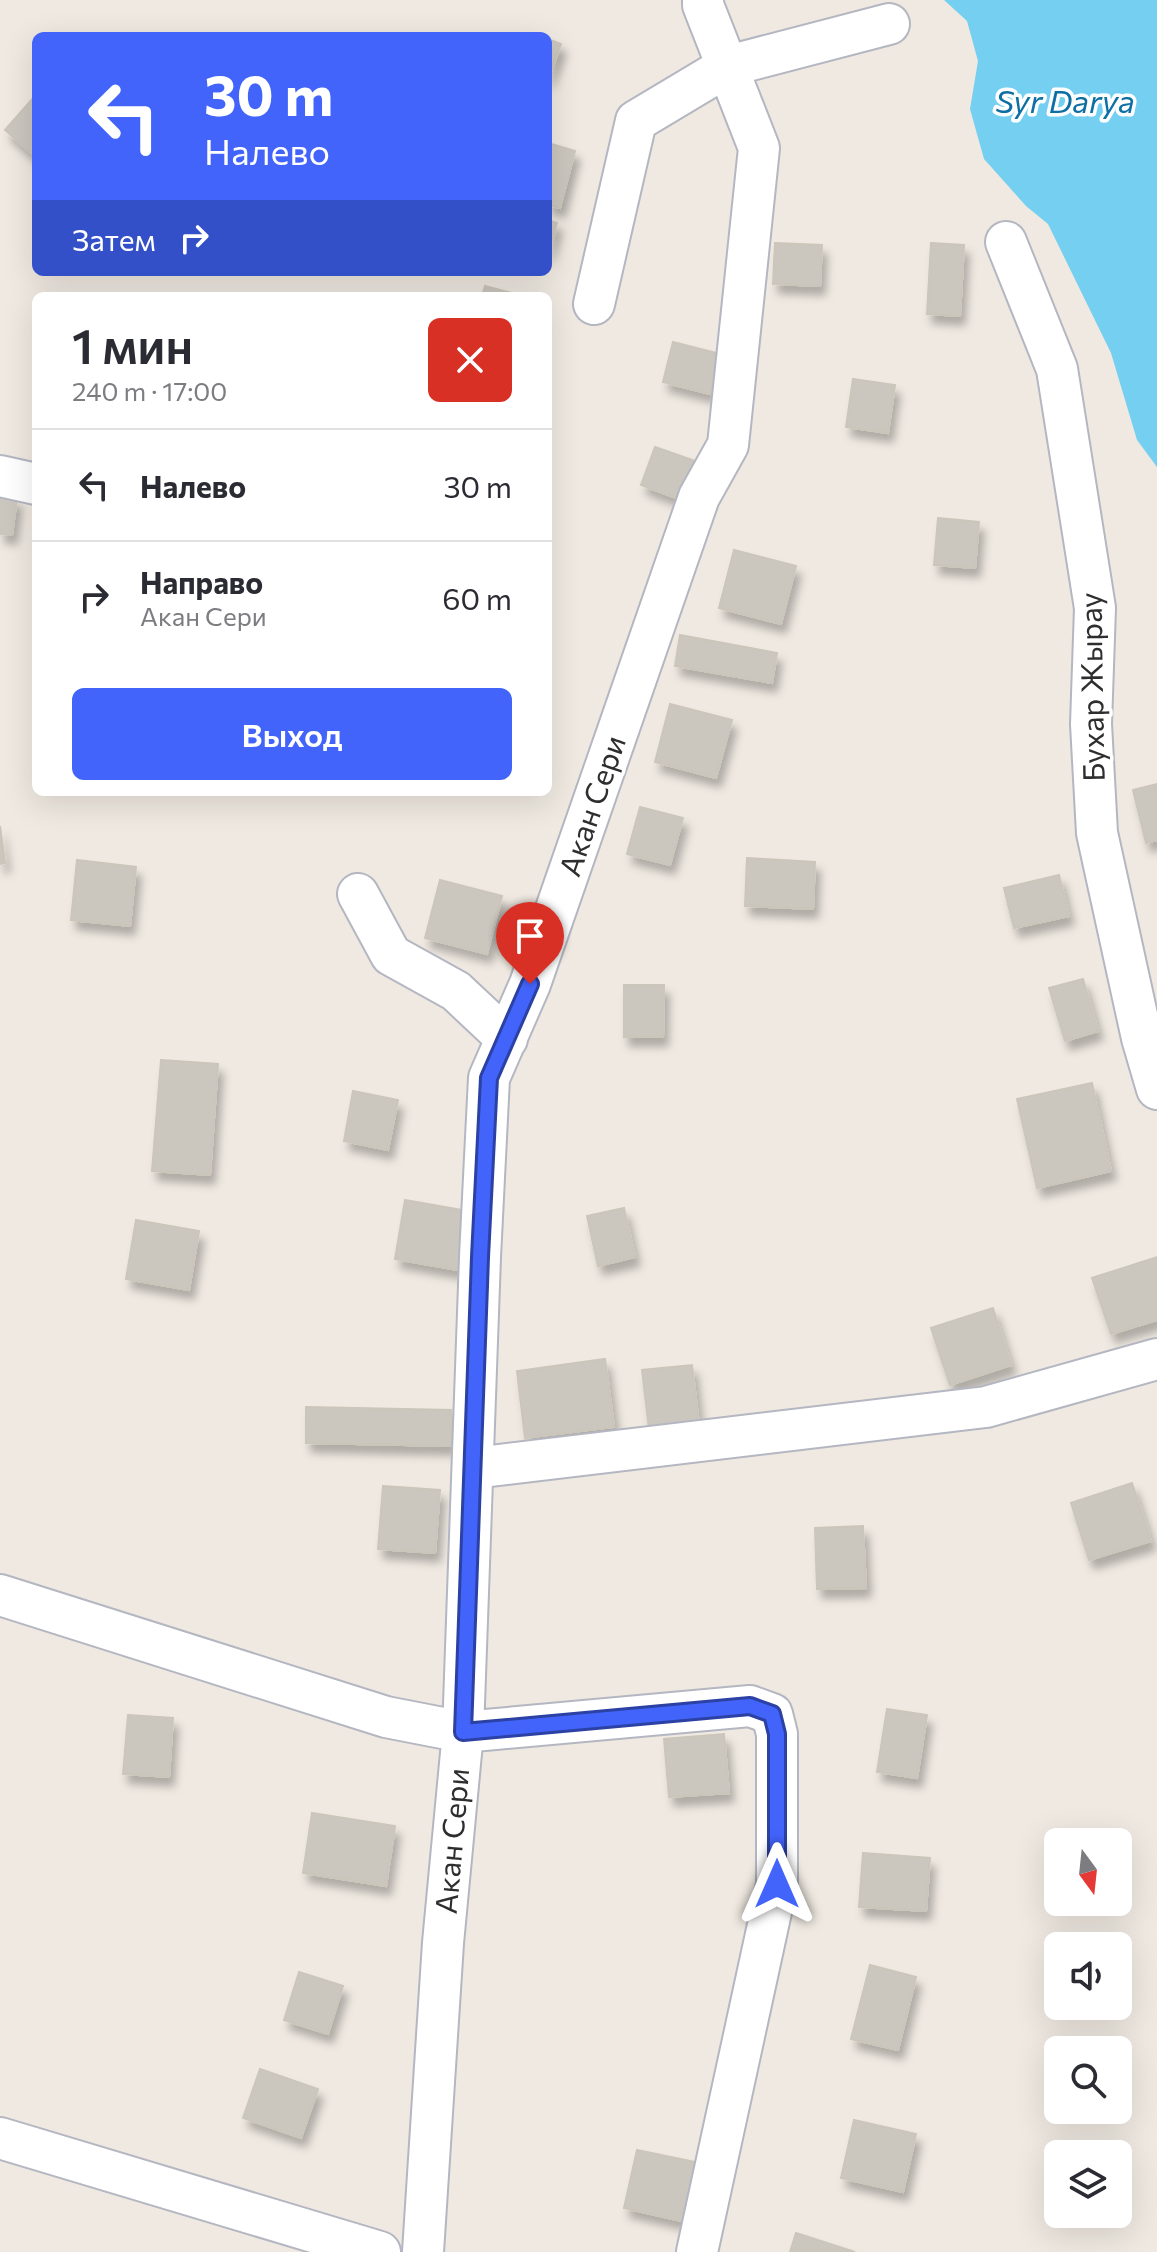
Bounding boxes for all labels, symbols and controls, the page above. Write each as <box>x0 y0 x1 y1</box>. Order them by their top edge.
text: 30 m <box>204 59 333 128</box>
icon: left <box>72 64 176 168</box>
water label: Syr Darya <box>995 80 1135 120</box>
text: Налево <box>204 128 330 172</box>
icon: right <box>172 216 216 260</box>
text: Затем <box>72 220 156 257</box>
text: 1 мин <box>72 315 193 374</box>
button: close <box>428 318 512 402</box>
text: 240 m · 17:00 <box>72 375 227 406</box>
icon: left <box>72 463 116 507</box>
text: Налево <box>140 467 246 504</box>
text: 30 m <box>443 467 512 504</box>
text: Направо <box>140 563 263 600</box>
icon: right <box>72 575 116 619</box>
text: 60 m <box>442 579 512 616</box>
street label: Бухар Жырау <box>1070 592 1111 782</box>
text: Акан Сери <box>140 600 267 631</box>
button: Выход <box>72 688 512 780</box>
street label: Акан Сери <box>549 730 632 880</box>
pin <box>496 902 564 984</box>
icon: arrive <box>508 914 552 958</box>
street label: Акан Сери <box>426 1766 475 1915</box>
north arrow <box>1044 1828 1132 1916</box>
map controls <box>1044 1828 1132 2228</box>
position arrow <box>735 1842 819 1926</box>
button: sound <box>1044 1932 1132 2020</box>
button: search <box>1044 2036 1132 2124</box>
button: layers <box>1044 2140 1132 2228</box>

